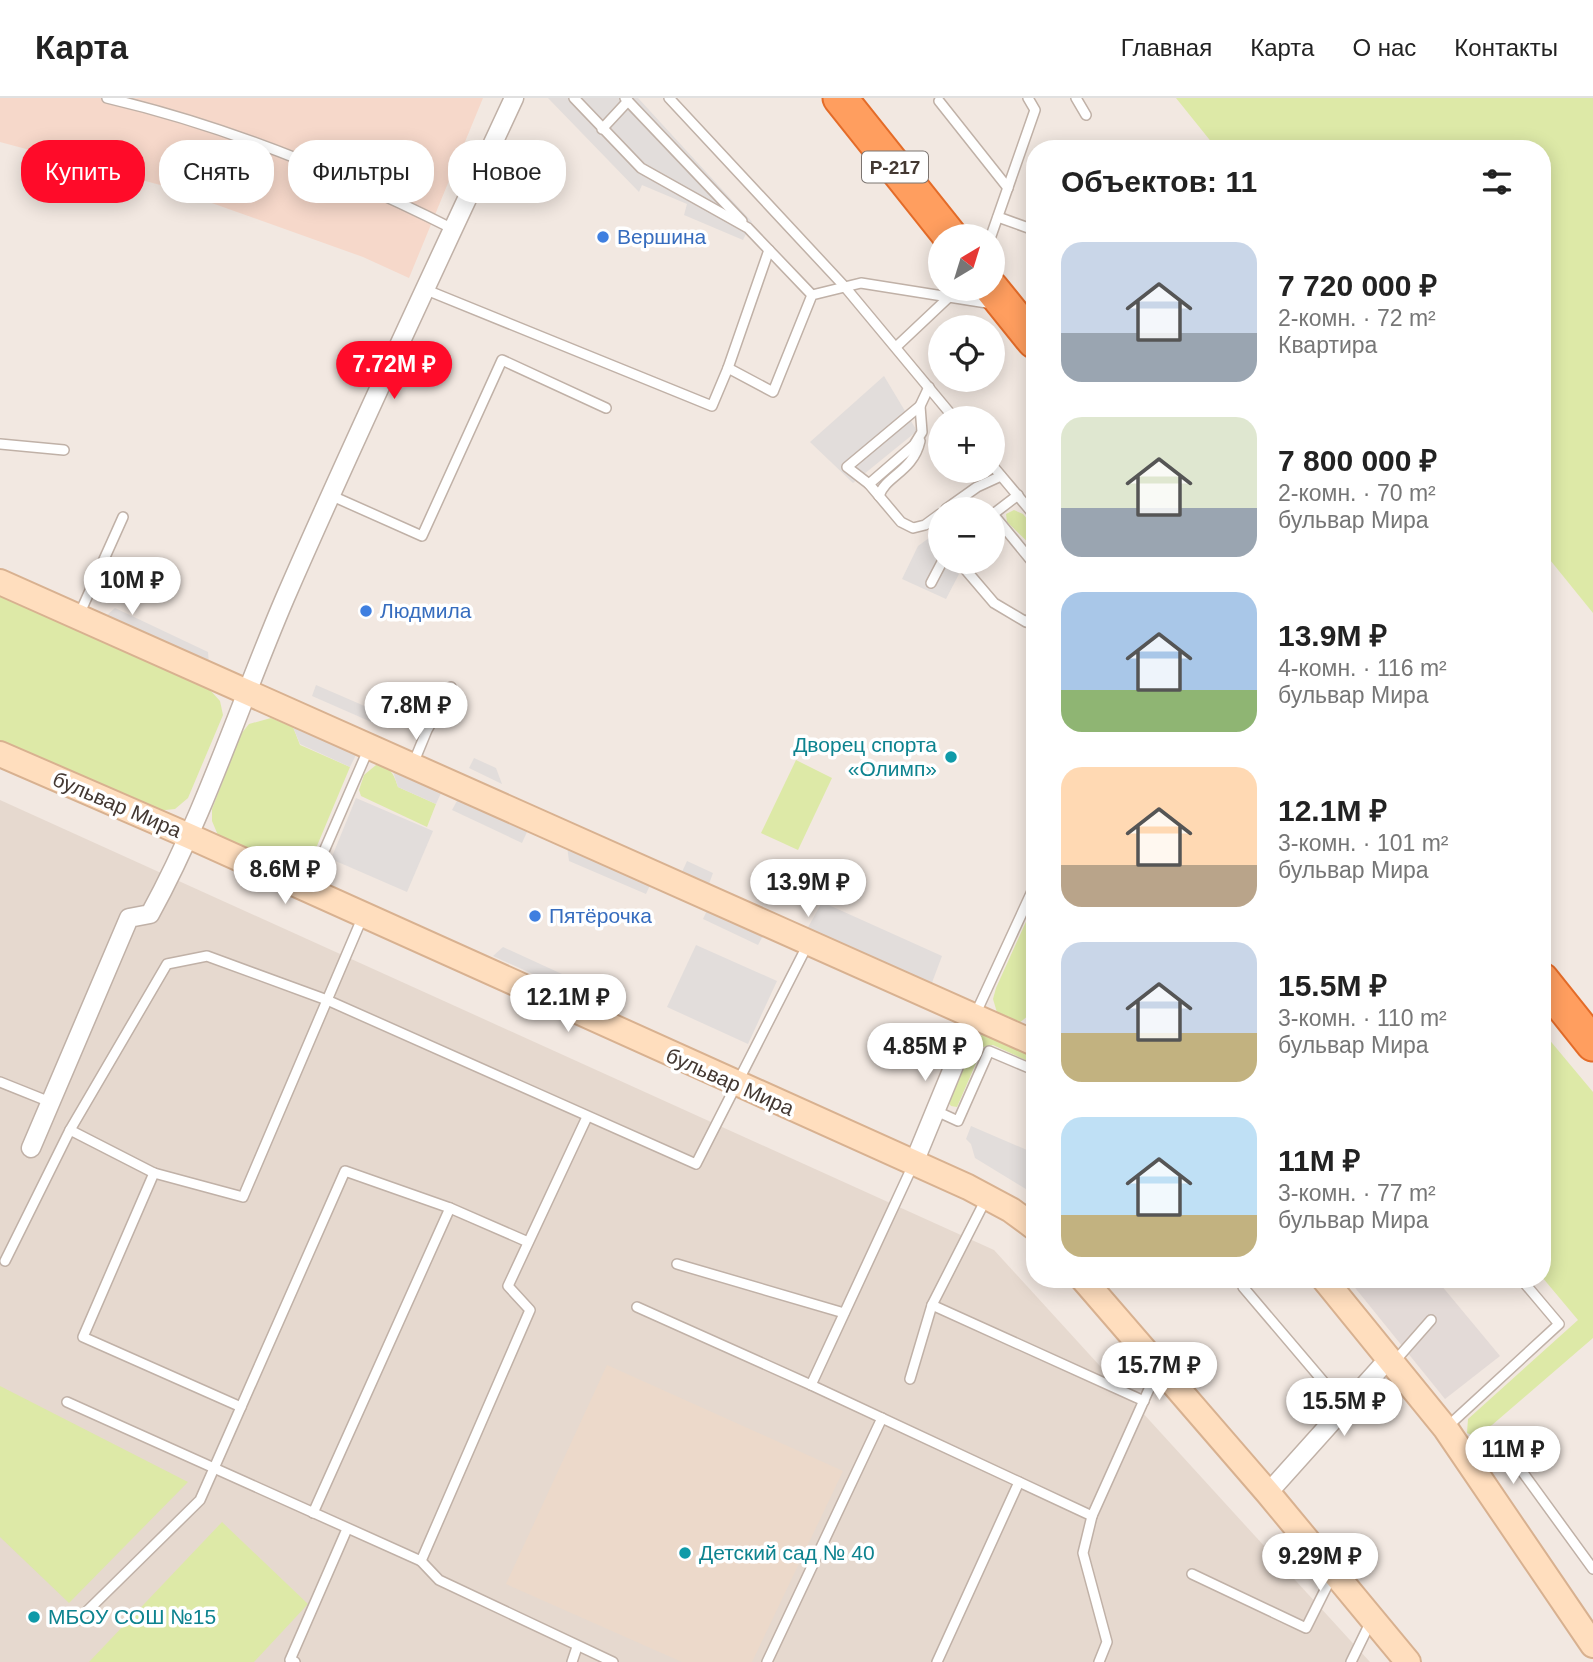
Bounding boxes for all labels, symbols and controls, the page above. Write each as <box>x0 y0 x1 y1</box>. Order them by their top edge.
text: Карта <box>35 29 128 66</box>
text: Главная <box>1121 34 1212 61</box>
text: Карта <box>1250 34 1314 61</box>
text: О нас <box>1352 34 1416 61</box>
text: Контакты <box>1454 34 1558 61</box>
chip: Купить <box>21 140 145 203</box>
chip: Снять <box>159 140 274 203</box>
chip: Фильтры <box>288 140 434 203</box>
chip: Новое <box>448 140 566 203</box>
road number: Р-217 <box>862 152 928 183</box>
icon: filters <box>1478 163 1516 201</box>
text: Объектов: 11 <box>1061 165 1257 198</box>
north arrow <box>928 224 1004 301</box>
map controls <box>928 224 1005 574</box>
place label: Вершина <box>617 225 707 248</box>
marker: Вершина <box>595 229 611 245</box>
text: 7 720 000 ₽ <box>1278 269 1437 302</box>
icon: home <box>1117 270 1201 354</box>
text: 2-комн. · 72 m² <box>1278 305 1436 331</box>
button: locate <box>928 315 1005 392</box>
text: Квартира <box>1278 332 1377 358</box>
pin: 7.72M ₽ <box>329 342 459 401</box>
text: 7.72M ₽ <box>352 351 436 377</box>
button: + <box>928 406 1005 483</box>
text: 7 800 000 ₽ <box>1278 444 1437 477</box>
icon: home <box>1117 445 1201 529</box>
text: 2-комн. · 70 m² <box>1278 480 1436 506</box>
button: − <box>928 497 1005 574</box>
text: бульвар Мира <box>1278 507 1429 533</box>
pin: 10M ₽ <box>83 558 181 617</box>
text: 10M ₽ <box>100 567 164 593</box>
place label: Людмила <box>380 599 472 622</box>
marker: Людмила <box>358 603 374 619</box>
text: 13.9M ₽ <box>1278 619 1387 652</box>
icon: home <box>1117 620 1201 704</box>
text: 4-комн. · 116 m² <box>1278 655 1447 681</box>
pin: 7.8M ₽ <box>359 682 473 742</box>
text: бульвар Мира <box>1278 682 1429 708</box>
text: 7.8M ₽ <box>381 692 451 718</box>
place label: Дворец спорта «Олимп» <box>793 733 937 780</box>
marker: Дворец спорта «Олимп» <box>943 749 959 765</box>
street label: бульвар Мира <box>49 767 185 842</box>
text: 12.1M ₽ <box>1278 794 1387 827</box>
icon: home <box>1117 795 1201 879</box>
text: 3-комн. · 101 m² <box>1278 830 1449 856</box>
pin: 8.6M ₽ <box>228 846 342 906</box>
text: 8.6M ₽ <box>250 856 320 882</box>
text: бульвар Мира <box>1278 857 1429 883</box>
pin: 13.9M ₽ <box>743 860 873 919</box>
text: 13.9M ₽ <box>766 869 850 895</box>
place label: Пятёрочка <box>549 904 652 927</box>
marker: Пятёрочка <box>527 908 543 924</box>
text: 15.5M ₽ <box>1278 969 1387 1002</box>
icon: home <box>1117 970 1201 1054</box>
pin: 12.1M ₽ <box>503 974 633 1034</box>
text: 12.1M ₽ <box>526 984 610 1010</box>
text: 3-комн. · 110 m² <box>1278 1005 1447 1031</box>
pin: 4.85M ₽ <box>860 1024 990 1083</box>
text: бульвар Мира <box>1278 1032 1429 1058</box>
text: 4.85M ₽ <box>883 1033 967 1059</box>
street label: бульвар Мира <box>663 1043 798 1120</box>
text: 11M ₽ <box>1278 1144 1361 1177</box>
icon: home <box>1117 1145 1201 1229</box>
text: 3-комн. · 77 m² <box>1278 1180 1436 1206</box>
text: бульвар Мира <box>1278 1207 1429 1233</box>
pin: 15.7M ₽ <box>1094 1342 1224 1402</box>
text: 15.7M ₽ <box>1117 1352 1201 1378</box>
pin: 15.5M ₽ <box>1279 1378 1409 1438</box>
text: 15.5M ₽ <box>1302 1388 1386 1414</box>
pin: 11M ₽ <box>1464 1426 1562 1486</box>
text: 11M ₽ <box>1481 1436 1545 1462</box>
pin: 9.29M ₽ <box>1255 1534 1385 1593</box>
place label: Детский сад № 40 <box>699 1541 875 1564</box>
text: 9.29M ₽ <box>1278 1543 1362 1569</box>
marker: Детский сад № 40 <box>677 1545 693 1561</box>
place label: МБОУ СОШ №15 <box>48 1605 216 1628</box>
marker: МБОУ СОШ №15 <box>26 1609 42 1625</box>

